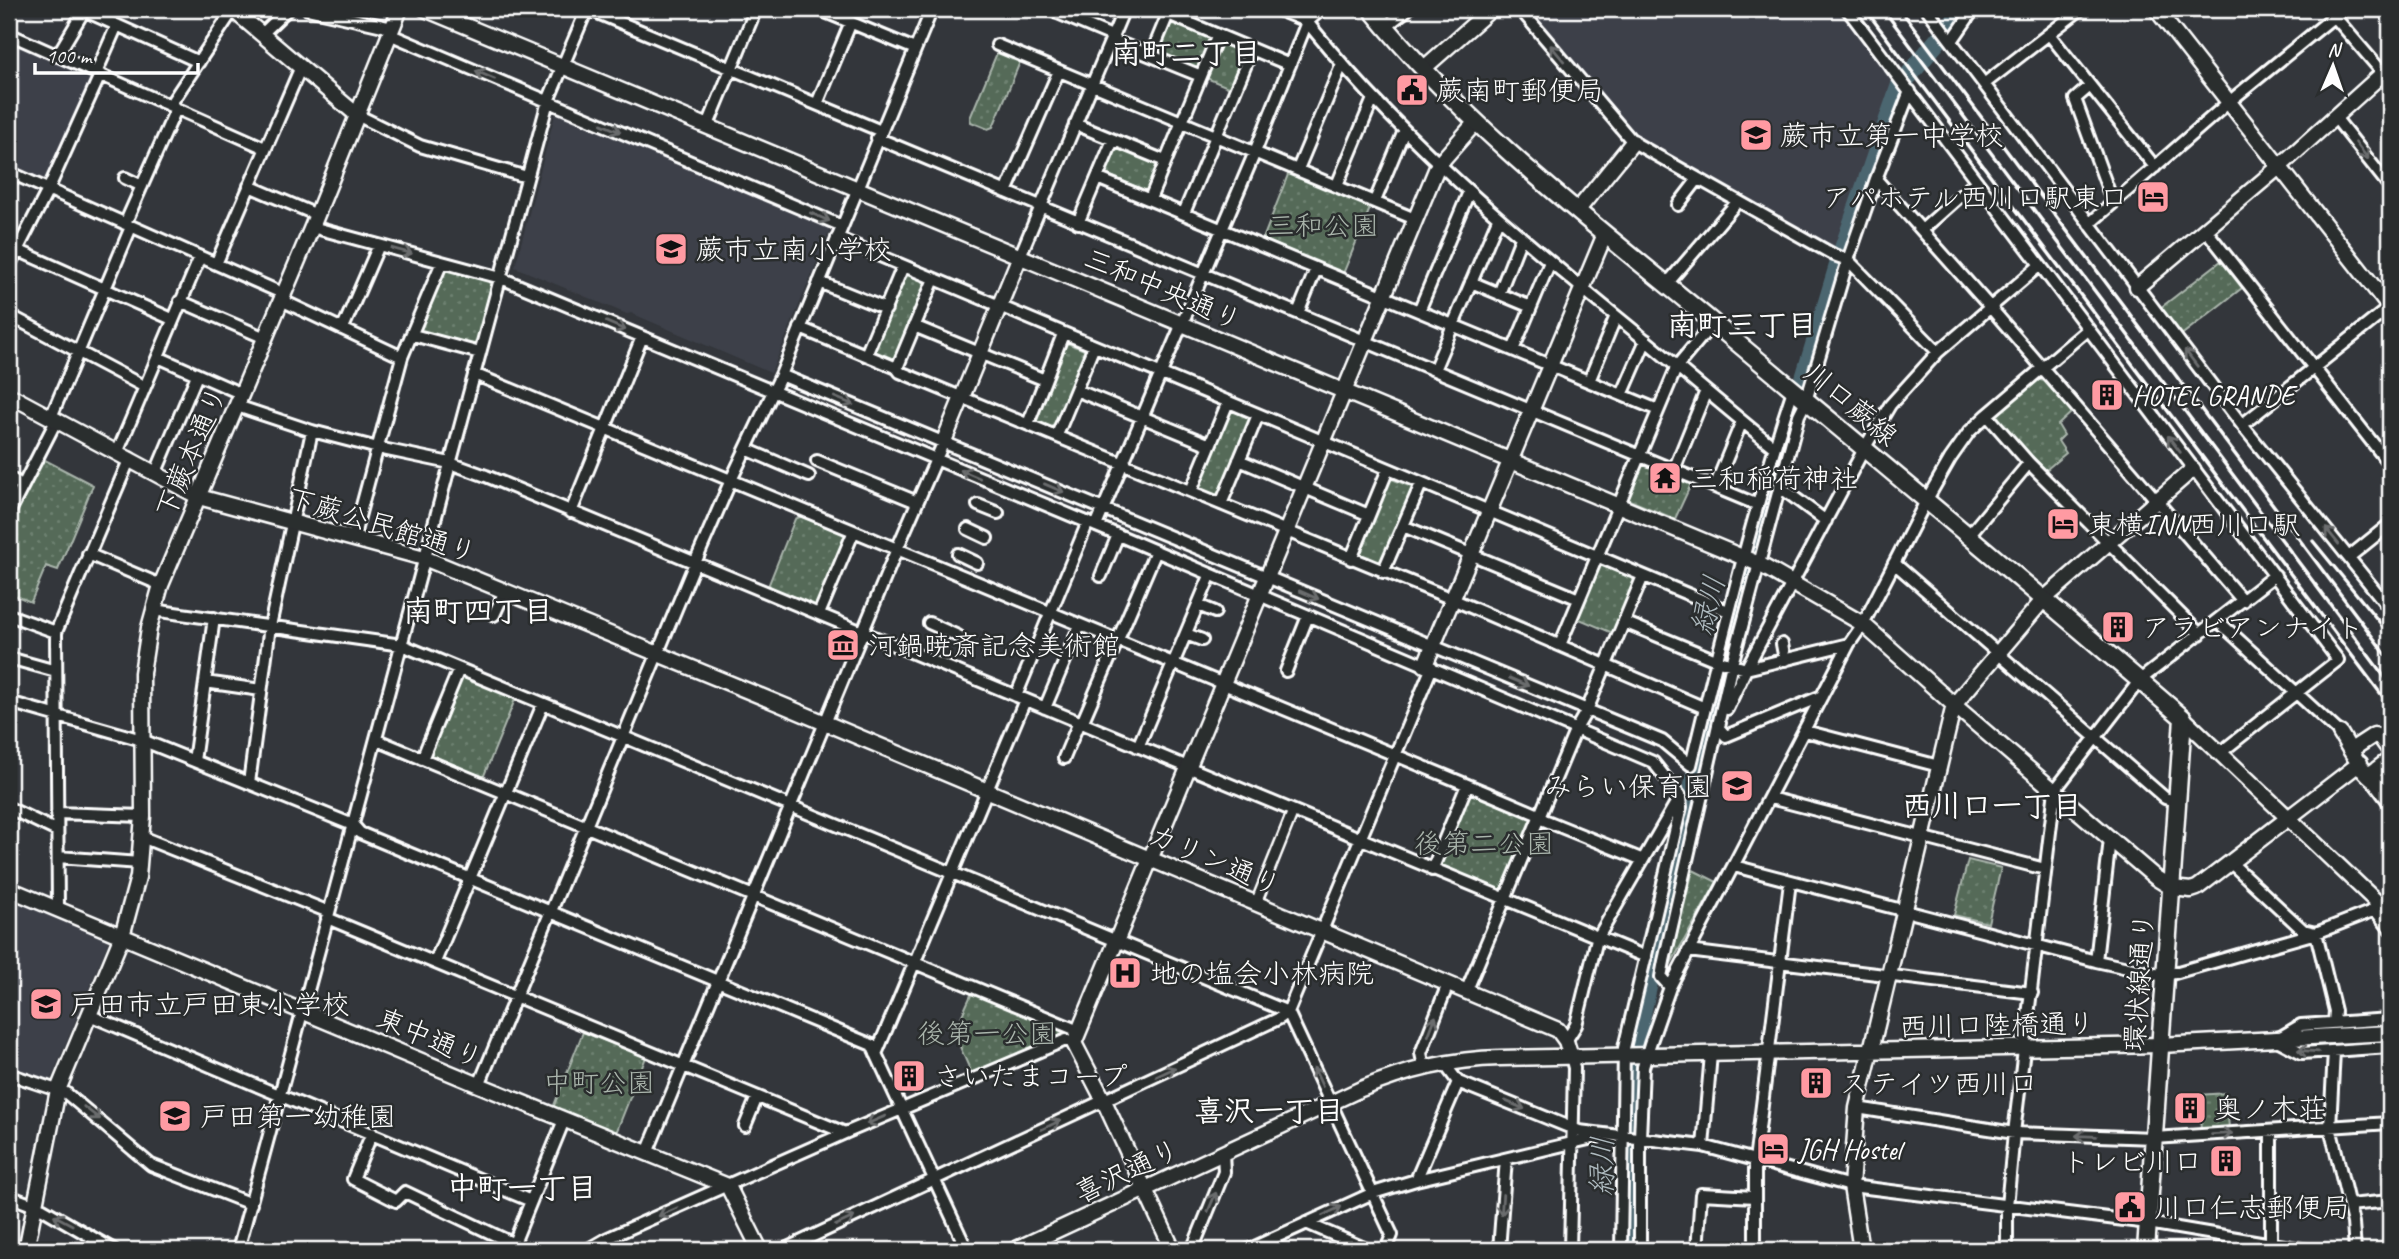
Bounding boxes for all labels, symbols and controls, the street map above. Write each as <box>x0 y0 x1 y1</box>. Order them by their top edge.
scale bar <box>35 32 198 76</box>
north arrow <box>2298 32 2368 102</box>
district label: 南町二丁目 <box>1111 34 1261 72</box>
text: N <box>2327 38 2343 62</box>
text: 100 m <box>46 43 93 69</box>
one-way arrow <box>1549 44 1565 62</box>
one-way arrow <box>475 67 496 80</box>
public building icon: 蕨南町郵便局 <box>1393 71 1431 109</box>
place label: 蕨南町郵便局 <box>1436 73 1604 108</box>
school or university icon: 蕨市立第一中学校 <box>1737 116 1775 154</box>
place label: 蕨市立第一中学校 <box>1780 118 2004 153</box>
one-way arrow <box>599 122 621 135</box>
one-way arrow <box>2355 142 2370 160</box>
hotel icon: アパホテル西川口駅東口 <box>2134 178 2172 216</box>
place label: アパホテル西川口駅東口 <box>1823 180 2128 215</box>
park label: 三和公園 <box>1267 208 1379 243</box>
one-way arrow <box>809 211 830 224</box>
school or university icon: 蕨市立南小学校 <box>652 230 690 268</box>
place label: 蕨市立南小学校 <box>696 232 892 267</box>
street label: 三和中央通り <box>1079 240 1247 338</box>
one-way arrow <box>390 245 413 258</box>
district label: 南町三丁目 <box>1667 306 1817 344</box>
one-way arrow <box>605 320 626 333</box>
one-way arrow <box>2184 349 2199 368</box>
street label: 川口蕨線 <box>1797 355 1905 453</box>
building icon: HOTEL GRANDE <box>2088 376 2126 414</box>
place label: HOTEL GRANDE <box>2132 378 2298 413</box>
street label: 下蕨本通り <box>148 381 234 523</box>
one-way arrow <box>833 395 854 408</box>
one-way arrow <box>2166 435 2181 453</box>
temple icon: 三和稲荷神社 <box>1646 459 1684 497</box>
place label: 三和稲荷神社 <box>1690 461 1858 496</box>
one-way arrow <box>959 466 981 479</box>
street label: 下蕨公民館通り <box>283 480 481 570</box>
one-way arrow <box>1043 482 1064 495</box>
hotel icon: 東横INN西川口駅 <box>2044 505 2082 543</box>
place label: 東横INN西川口駅 <box>2088 507 2300 542</box>
one-way arrow <box>2325 528 2340 546</box>
water label: 緑川 <box>1682 571 1734 639</box>
one-way arrow <box>1298 589 1320 602</box>
district label: 南町四丁目 <box>403 592 553 630</box>
building icon: アラビアンナイト <box>2099 608 2137 646</box>
place label: アラビアンナイト <box>2142 610 2364 645</box>
museum icon: 河鍋暁斎記念美術館 <box>824 626 862 664</box>
place label: 河鍋暁斎記念美術館 <box>868 628 1120 663</box>
one-way arrow <box>1508 676 1530 689</box>
school or university icon: みらい保育園 <box>1718 767 1756 805</box>
place label: みらい保育園 <box>1544 769 1712 804</box>
district label: 西川口一丁目 <box>1902 787 2082 825</box>
street label: カリン通り <box>1144 817 1286 903</box>
park label: 後第二公園 <box>1414 826 1554 861</box>
street label: 環状線通り <box>2117 911 2161 1053</box>
hospital icon: 地の塩会小林病院 <box>1106 954 1144 992</box>
place label: 地の塩会小林病院 <box>1150 956 1374 991</box>
school or university icon: 戸田市立戸田東小学校 <box>27 985 65 1023</box>
place label: 戸田市立戸田東小学校 <box>70 987 350 1022</box>
street label: 東中通り <box>372 1000 488 1076</box>
street label: 西川口陸橋通り <box>1899 1006 2095 1044</box>
one-way arrow <box>1427 1015 1440 1037</box>
park label: 後第一公園 <box>917 1016 1057 1051</box>
one-way arrow <box>2297 1044 2320 1057</box>
building icon: さいたまコープ <box>890 1057 928 1095</box>
place label: さいたまコープ <box>934 1059 1128 1094</box>
building icon: ステイツ西川口 <box>1797 1064 1835 1102</box>
park label: 中町公園 <box>543 1065 655 1100</box>
one-way arrow <box>1154 1065 1176 1078</box>
place label: ステイツ西川口 <box>1840 1066 2038 1101</box>
one-way arrow <box>1311 1067 1324 1088</box>
building icon: 奥ノ木荘 <box>2171 1089 2209 1127</box>
place label: 奥ノ木荘 <box>2214 1091 2326 1126</box>
district label: 喜沢一丁目 <box>1194 1092 1344 1130</box>
school or university icon: 戸田第一幼稚園 <box>156 1097 194 1135</box>
place label: 戸田第一幼稚園 <box>200 1099 396 1134</box>
one-way arrow <box>1504 1100 1525 1113</box>
one-way arrow <box>82 1105 100 1121</box>
one-way arrow <box>865 1115 887 1128</box>
one-way arrow <box>1040 1118 1061 1132</box>
one-way arrow <box>2210 1128 2233 1141</box>
one-way arrow <box>2074 1129 2097 1142</box>
hotel icon: JGH Hostel <box>1754 1130 1792 1168</box>
street label: 喜沢通り <box>1069 1131 1185 1211</box>
place label: JGH Hostel <box>1796 1132 1906 1167</box>
water label: 緑川 <box>1582 1136 1622 1196</box>
building icon: トレビ川口 <box>2207 1142 2245 1180</box>
place label: トレビ川口 <box>2062 1144 2202 1179</box>
district label: 中町一丁目 <box>447 1169 597 1207</box>
public building icon: 川口仁志郵便局 <box>2111 1188 2149 1226</box>
place label: 川口仁志郵便局 <box>2154 1190 2350 1225</box>
one-way arrow <box>1206 1192 1219 1214</box>
one-way arrow <box>1495 1193 1508 1216</box>
one-way arrow <box>1321 1204 1342 1217</box>
one-way arrow <box>657 1206 679 1219</box>
one-way arrow <box>53 1213 74 1226</box>
one-way arrow <box>834 1214 855 1228</box>

